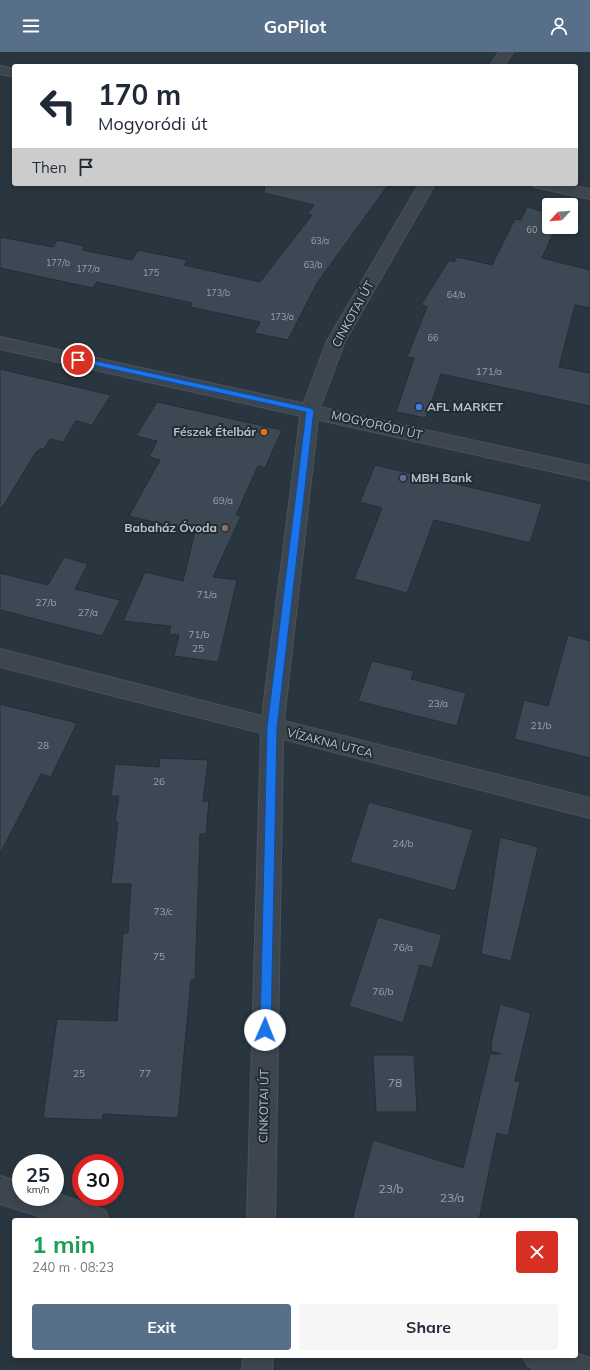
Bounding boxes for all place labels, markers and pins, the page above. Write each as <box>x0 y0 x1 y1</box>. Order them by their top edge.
pin <box>61 343 95 377</box>
place label: AFL MARKET <box>427 399 504 414</box>
marker: AFL MARKET <box>414 402 424 412</box>
place label: Fészek Ételbár <box>173 424 256 439</box>
marker: Fészek Ételbár <box>259 427 269 437</box>
place label: MBH Bank <box>411 470 472 485</box>
marker: MBH Bank <box>398 473 408 483</box>
place label: Babaház Óvoda <box>124 520 217 535</box>
marker: Babaház Óvoda <box>220 523 230 533</box>

